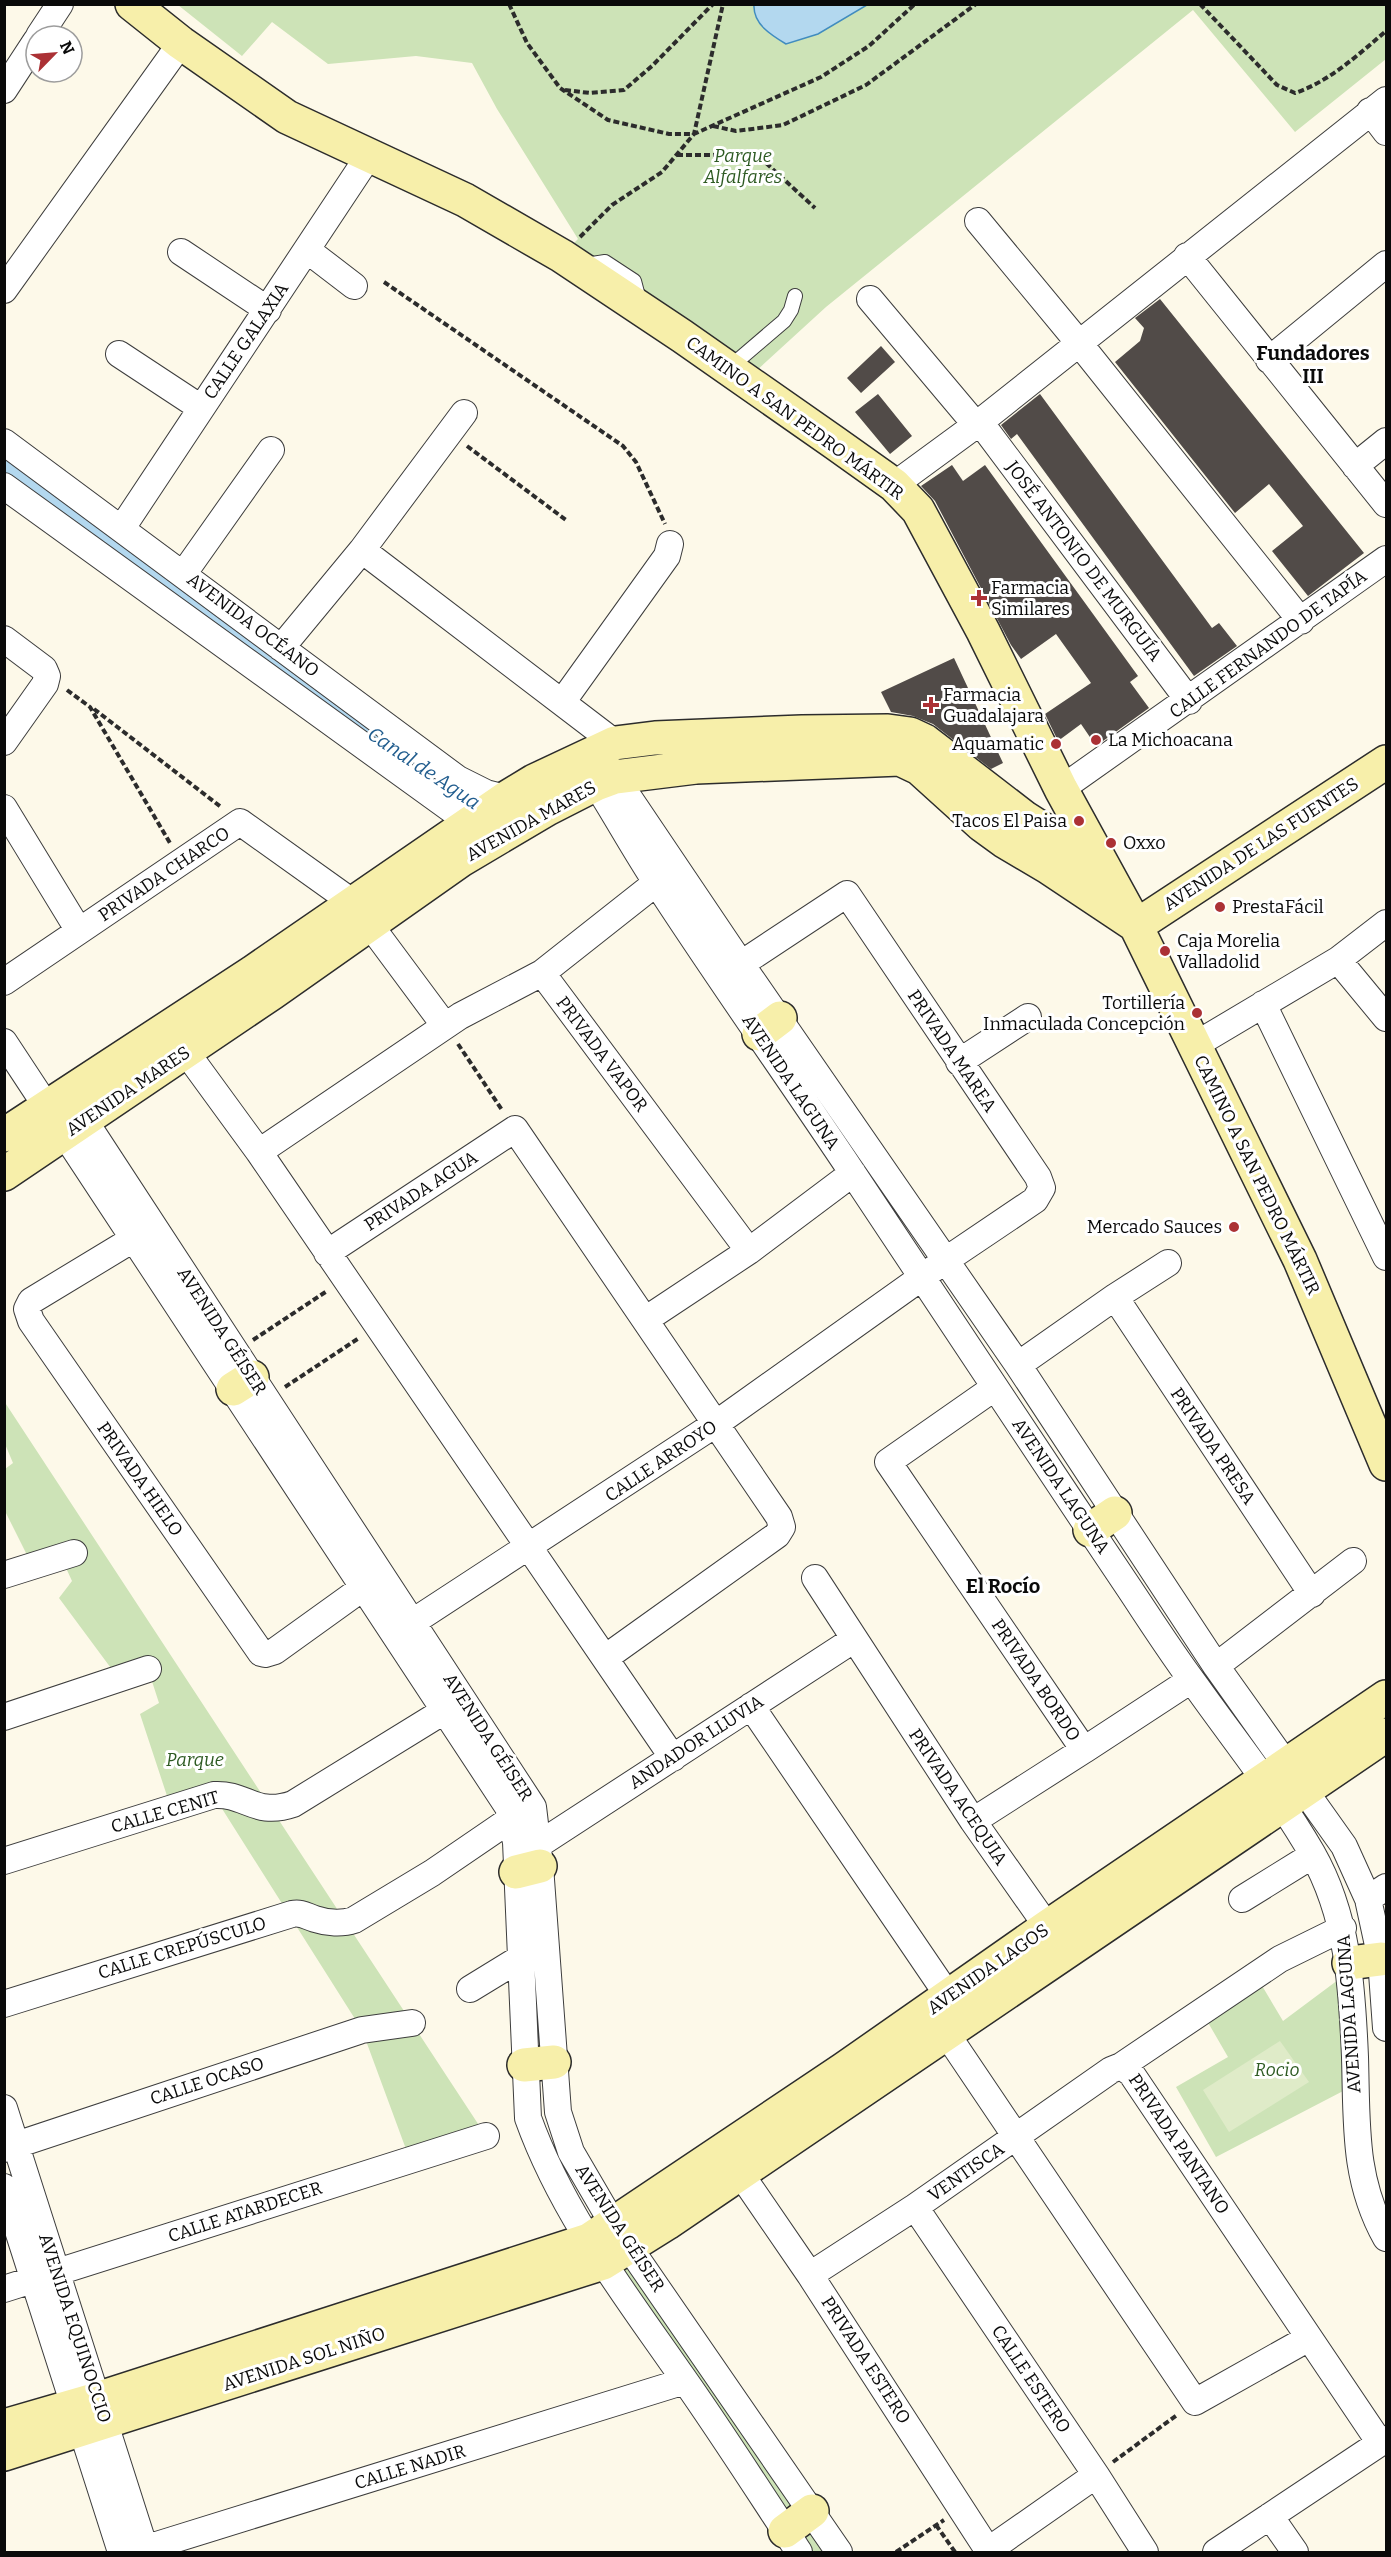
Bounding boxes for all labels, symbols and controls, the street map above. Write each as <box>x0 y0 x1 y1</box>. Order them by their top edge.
north arrow <box>24 24 84 84</box>
text: N <box>56 38 78 57</box>
park label: Parque Alfalfares <box>703 145 783 188</box>
street label: CALLE GALAXIA <box>199 278 293 403</box>
street label: CAMINO A SAN PEDRO MÁRTIR <box>682 332 908 505</box>
district label: Fundadores III <box>1256 341 1370 388</box>
street label: JOSÉ ANTONIO DE MURGUÍA <box>1001 455 1168 666</box>
street label: CALLE FERNANDO DE TAPÍA <box>1164 564 1371 723</box>
street label: AVENIDA OCÉANO <box>183 567 324 682</box>
place label: Farmacia Similares <box>991 577 1070 620</box>
marker: Farmacia Similares <box>972 591 986 605</box>
place label: Farmacia Guadalajara <box>943 684 1044 727</box>
marker: Farmacia Guadalajara <box>924 698 938 712</box>
water label: Canal de Agua <box>363 722 485 814</box>
place label: La Michoacana <box>1108 729 1233 751</box>
place label: Aquamatic <box>952 733 1044 755</box>
marker: La Michoacana <box>1089 733 1103 747</box>
marker: Aquamatic <box>1049 737 1063 751</box>
street label: AVENIDA DE LAS FUENTES <box>1159 773 1363 915</box>
street label: AVENIDA MARES <box>462 776 600 866</box>
place label: Tacos El Paisa <box>952 810 1067 832</box>
marker: Tacos El Paisa <box>1072 814 1086 828</box>
street label: PRIVADA CHARCO <box>94 822 234 926</box>
place label: Oxxo <box>1123 832 1166 854</box>
marker: Oxxo <box>1104 836 1118 850</box>
place label: PrestaFácil <box>1232 896 1324 918</box>
marker: PrestaFácil <box>1213 900 1227 914</box>
place label: Caja Morelia Valladolid <box>1177 930 1280 973</box>
marker: Caja Morelia Valladolid <box>1158 944 1172 958</box>
street label: PRIVADA MAREA <box>903 986 1001 1117</box>
street label: PRIVADA VAPOR <box>551 992 653 1116</box>
place label: Tortillería Inmaculada Concepción <box>983 992 1186 1035</box>
marker: Tortillería Inmaculada Concepción <box>1190 1006 1204 1020</box>
street label: AVENIDA LAGUNA <box>737 1010 845 1154</box>
street label: AVENIDA MARES <box>62 1041 194 1141</box>
street label: CAMINO A SAN PEDRO MÁRTIR <box>1189 1052 1325 1298</box>
street label: PRIVADA AGUA <box>360 1146 482 1236</box>
place label: Mercado Sauces <box>1087 1216 1222 1238</box>
marker: Mercado Sauces <box>1227 1220 1241 1234</box>
street label: AVENIDA GÉISER <box>173 1262 272 1399</box>
street label: PRIVADA PRESA <box>1166 1383 1260 1509</box>
street label: AVENIDA LAGUNA <box>1007 1414 1115 1558</box>
street label: CALLE ARROYO <box>601 1415 721 1507</box>
street label: PRIVADA HIELO <box>92 1418 188 1540</box>
district label: El Rocío <box>966 1574 1040 1598</box>
street label: PRIVADA BORDO <box>987 1615 1085 1745</box>
street label: AVENIDA GÉISER <box>439 1668 538 1805</box>
street label: ANDADOR LLUVIA <box>625 1690 768 1794</box>
street label: PRIVADA ACEQUIA <box>904 1725 1012 1870</box>
park label: Parque <box>166 1749 224 1771</box>
street label: CALLE CENIT <box>108 1786 222 1838</box>
street label: CALLE CREPÚSCULO <box>95 1911 269 1984</box>
street label: AVENIDA LAGOS <box>923 1919 1053 2019</box>
street label: AVENIDA LAGUNA <box>1332 1934 1366 2094</box>
street label: CALLE OCASO <box>147 2052 267 2110</box>
park label: Rocio <box>1255 2059 1299 2081</box>
street label: PRIVADA PANTANO <box>1124 2070 1234 2218</box>
street label: VENTISCA <box>924 2138 1008 2206</box>
street label: AVENIDA GÉISER <box>571 2159 670 2296</box>
street label: CALLE ATARDECER <box>165 2177 325 2247</box>
street label: AVENIDA EQUINOCCIO <box>34 2230 116 2426</box>
street label: PRIVADA ESTERO <box>817 2292 915 2428</box>
street label: CALLE ESTERO <box>987 2321 1075 2437</box>
street label: AVENIDA SOL NIÑO <box>220 2322 388 2396</box>
street label: CALLE NADIR <box>352 2440 468 2494</box>

